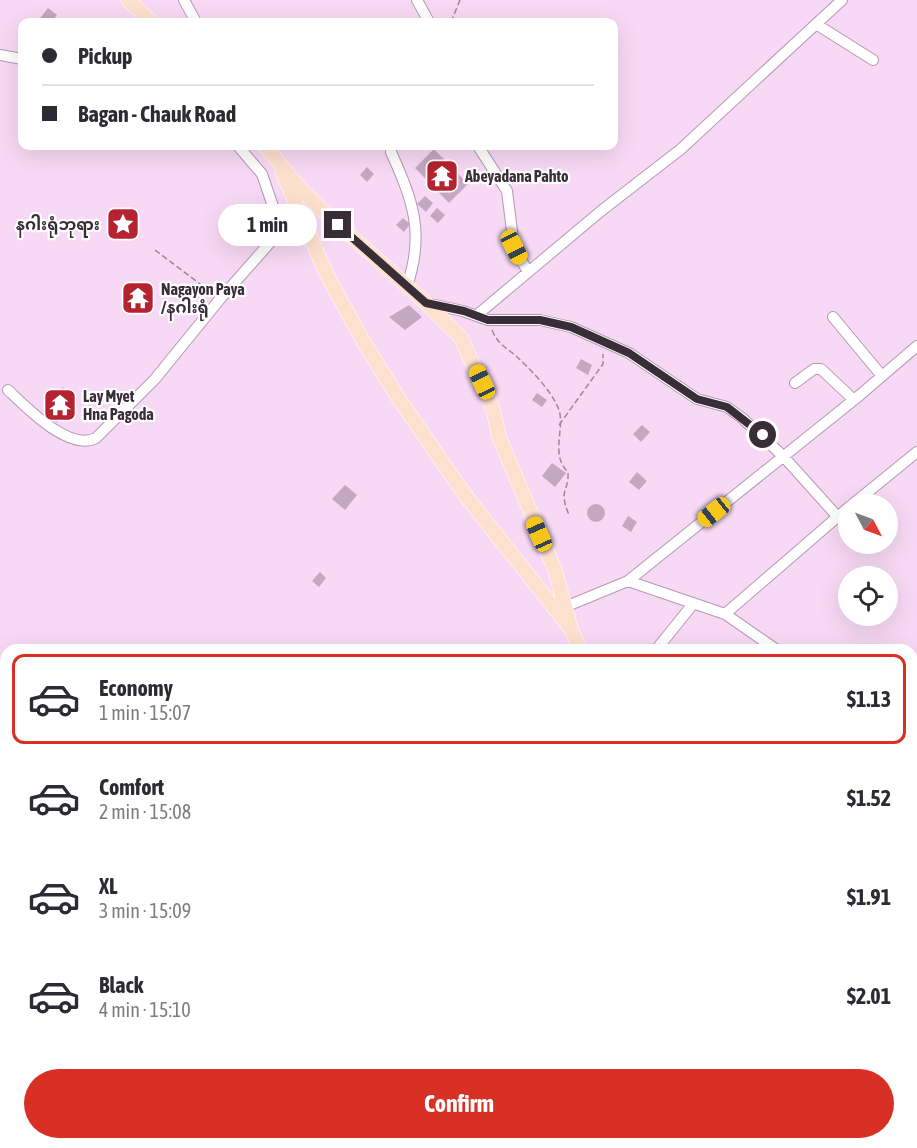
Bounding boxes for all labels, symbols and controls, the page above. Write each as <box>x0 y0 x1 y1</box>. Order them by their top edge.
text: Pickup <box>78 43 133 69</box>
text: Bagan - Chauk Road <box>78 101 236 127</box>
temple icon: Abeyadana Pahto <box>424 158 460 194</box>
place label: Abeyadana Pahto <box>464 167 569 185</box>
callout: 1 min <box>218 204 317 246</box>
place icon: နဂါးရုံဘုရား <box>105 206 141 242</box>
route end <box>324 211 351 238</box>
text: 1 min <box>247 213 288 236</box>
place label: နဂါးရုံဘုရား <box>16 214 100 238</box>
car <box>498 227 530 267</box>
temple icon: Nagayon Paya /နဂါးရုံ <box>120 280 156 316</box>
place label: Nagayon Paya /နဂါးရုံ <box>161 280 245 321</box>
car <box>466 362 498 402</box>
temple icon: Lay Myet Hna Pagoda <box>42 387 78 423</box>
place label: Lay Myet Hna Pagoda <box>83 387 154 423</box>
route start <box>749 421 776 448</box>
car <box>694 494 734 530</box>
north arrow <box>838 494 898 554</box>
map controls <box>838 494 898 626</box>
car <box>523 514 555 554</box>
button: locate <box>838 566 898 626</box>
icon: car <box>27 672 81 726</box>
text: Economy <box>99 675 173 701</box>
text: $1.13 <box>847 686 891 712</box>
text: 1 min · 15:07 <box>99 701 191 724</box>
icon: car <box>27 771 81 825</box>
text: Comfort <box>99 774 164 800</box>
text: $1.52 <box>847 785 891 811</box>
text: 2 min · 15:08 <box>99 800 191 823</box>
icon: car <box>27 870 81 924</box>
text: XL <box>99 873 117 899</box>
text: $1.91 <box>847 884 891 910</box>
text: 3 min · 15:09 <box>99 899 191 922</box>
icon: car <box>27 969 81 1023</box>
text: Black <box>99 972 143 998</box>
text: $2.01 <box>847 983 891 1009</box>
text: 4 min · 15:10 <box>99 998 191 1021</box>
button: Confirm <box>24 1069 894 1138</box>

